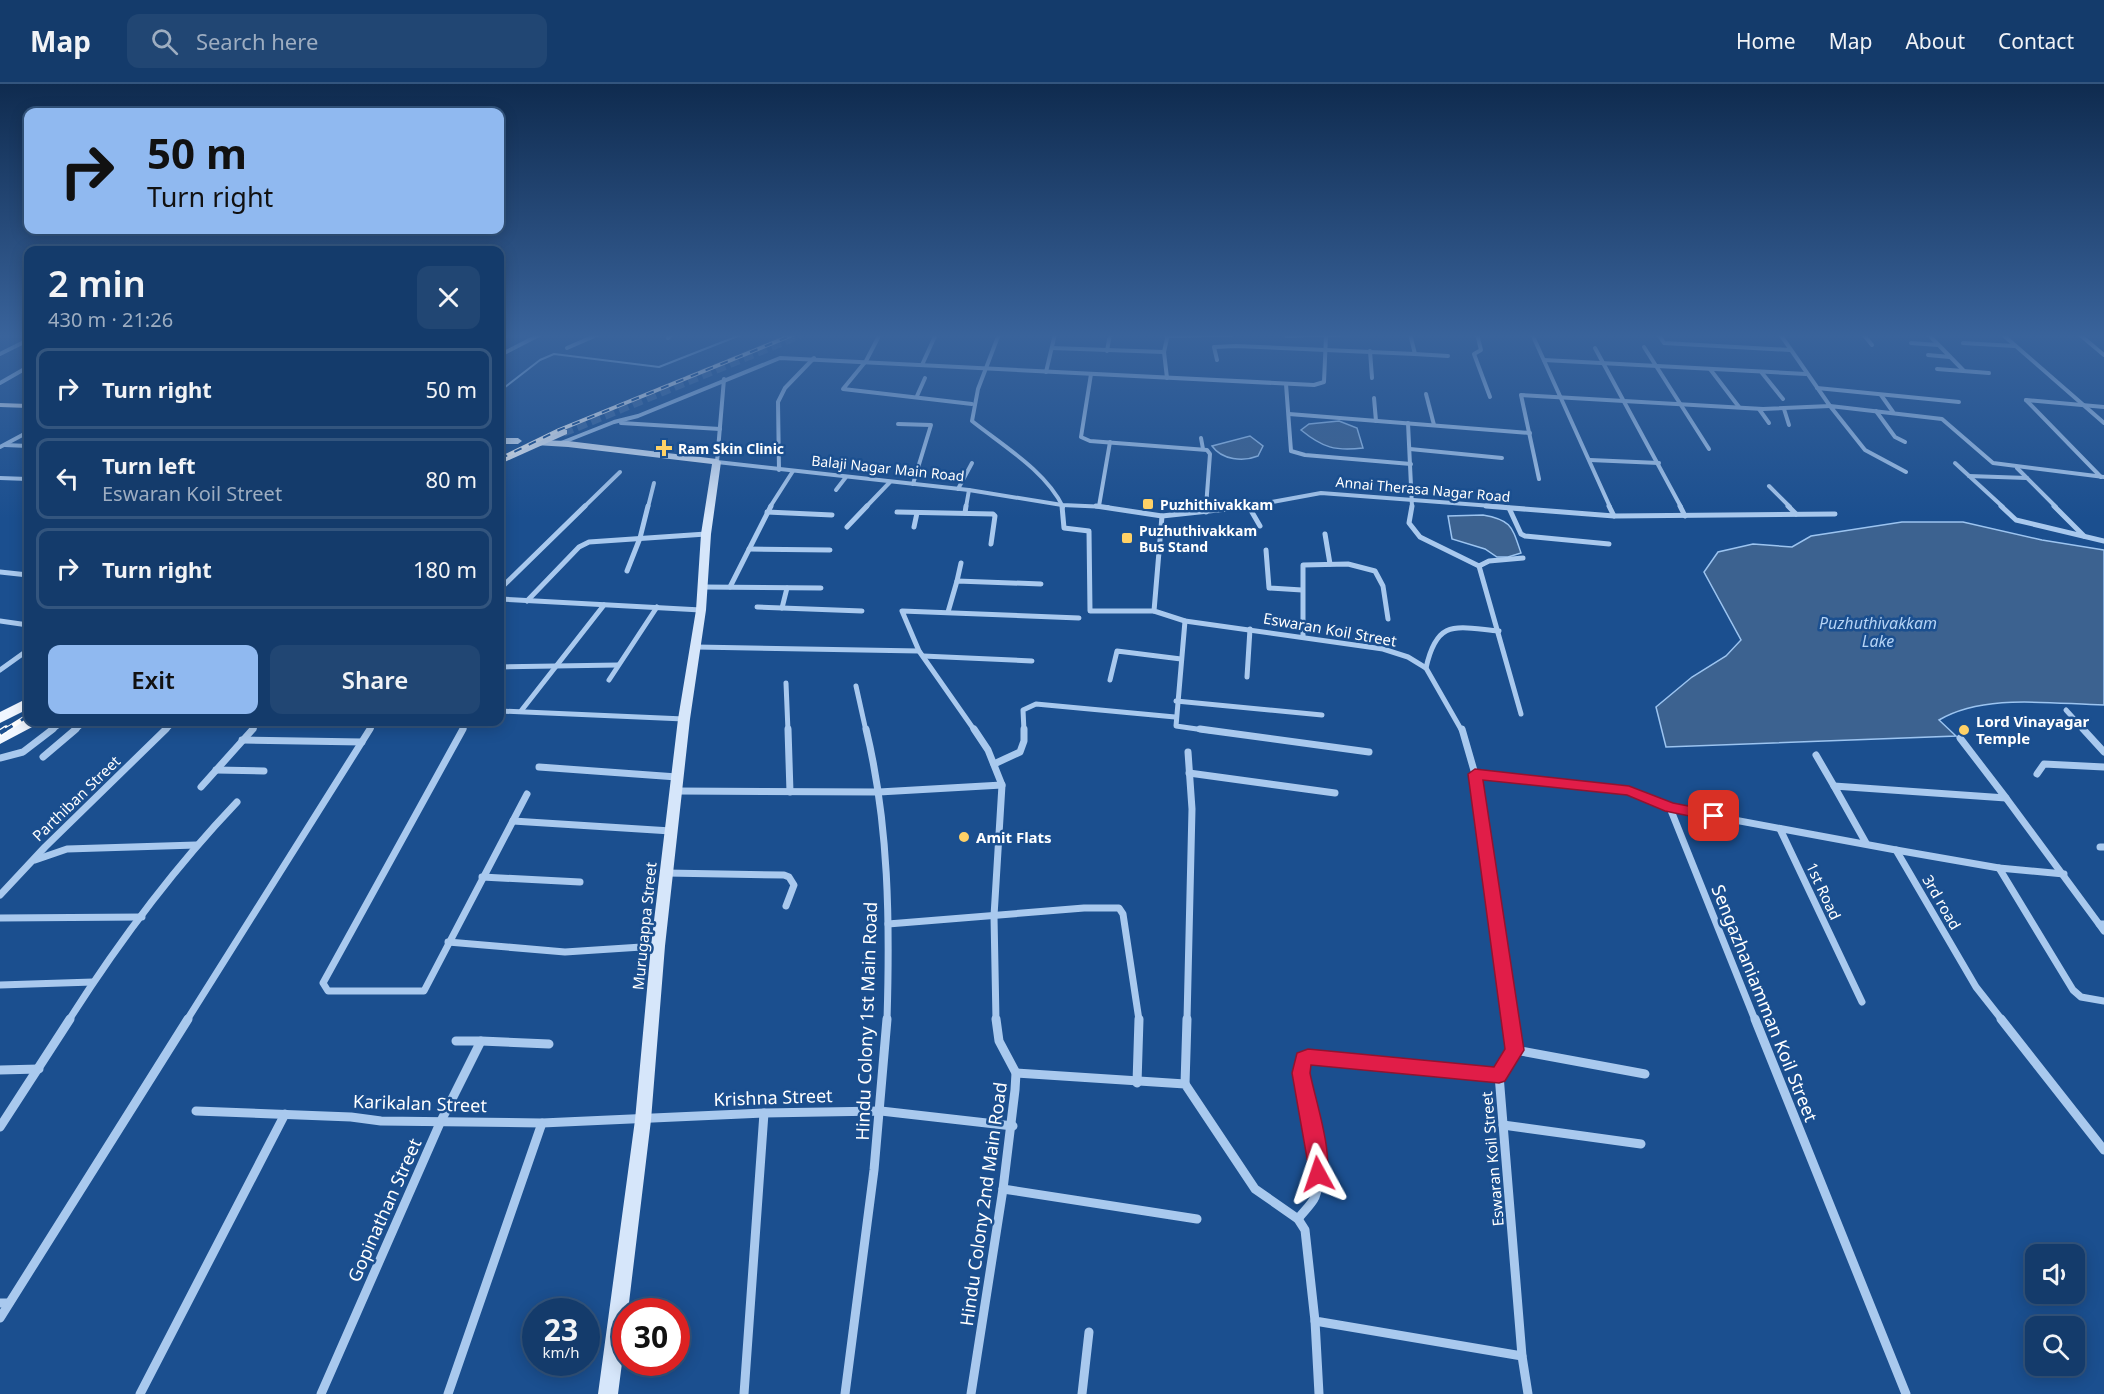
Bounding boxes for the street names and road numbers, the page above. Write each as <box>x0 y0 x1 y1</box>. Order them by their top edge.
street label: Balaji Nagar Main Road <box>811 451 965 485</box>
street label: Annai Therasa Nagar Road <box>1335 472 1511 506</box>
street label: Eswaran Koil Street <box>1262 607 1399 651</box>
street label: Parthiban Street <box>28 750 125 845</box>
street label: 1st Road <box>1802 859 1846 923</box>
street label: Murugappa Street <box>627 860 661 991</box>
street label: 3rd road <box>1918 871 1966 933</box>
street label: Sengazhaniamman Koil Street <box>1706 881 1824 1126</box>
street label: Hindu Colony 1st Main Road <box>850 901 882 1141</box>
street label: Hindu Colony 2nd Main Road <box>954 1080 1012 1328</box>
street label: Krishna Street <box>713 1083 833 1111</box>
street label: Karikalan Street <box>353 1089 488 1117</box>
street label: Eswaran Koil Street <box>1476 1090 1508 1227</box>
street label: Gopinathan Street <box>342 1134 427 1286</box>

